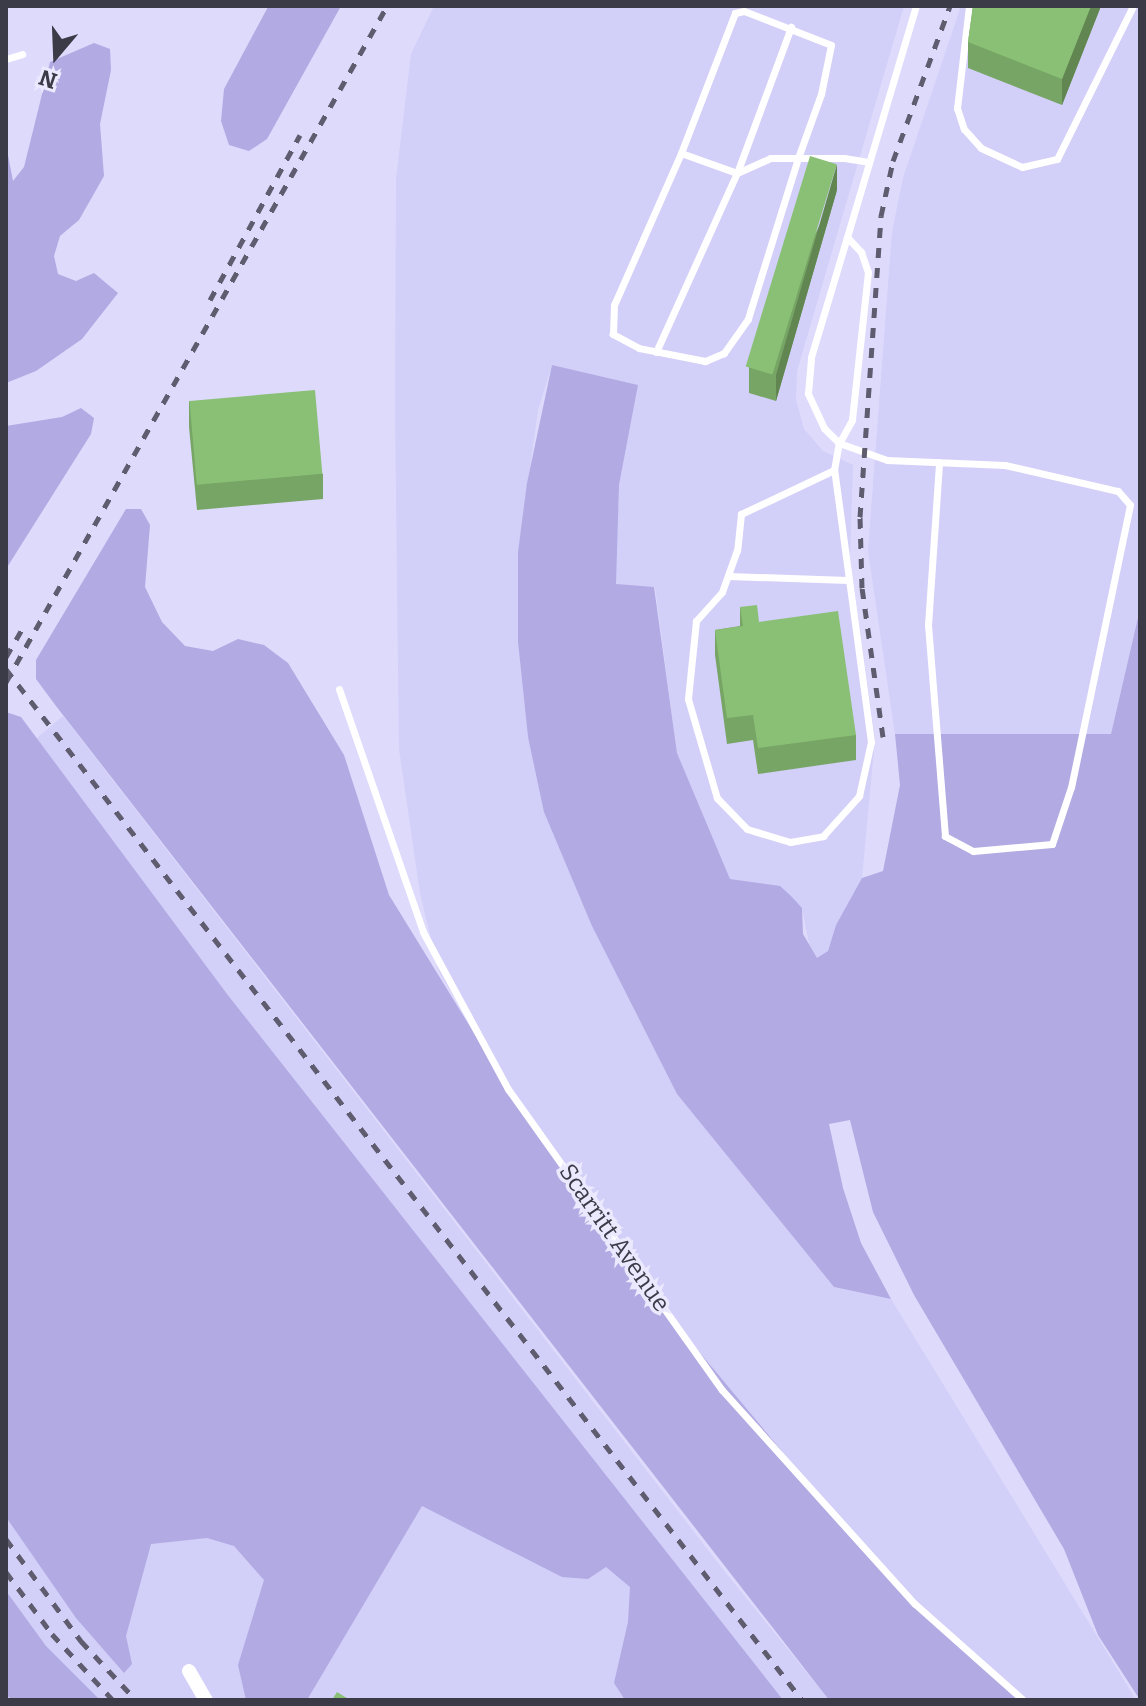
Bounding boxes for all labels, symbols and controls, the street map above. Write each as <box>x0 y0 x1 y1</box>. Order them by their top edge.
north arrow <box>16 16 96 96</box>
text: N <box>36 64 60 95</box>
street label: Scarritt Avenue <box>552 1159 676 1317</box>

